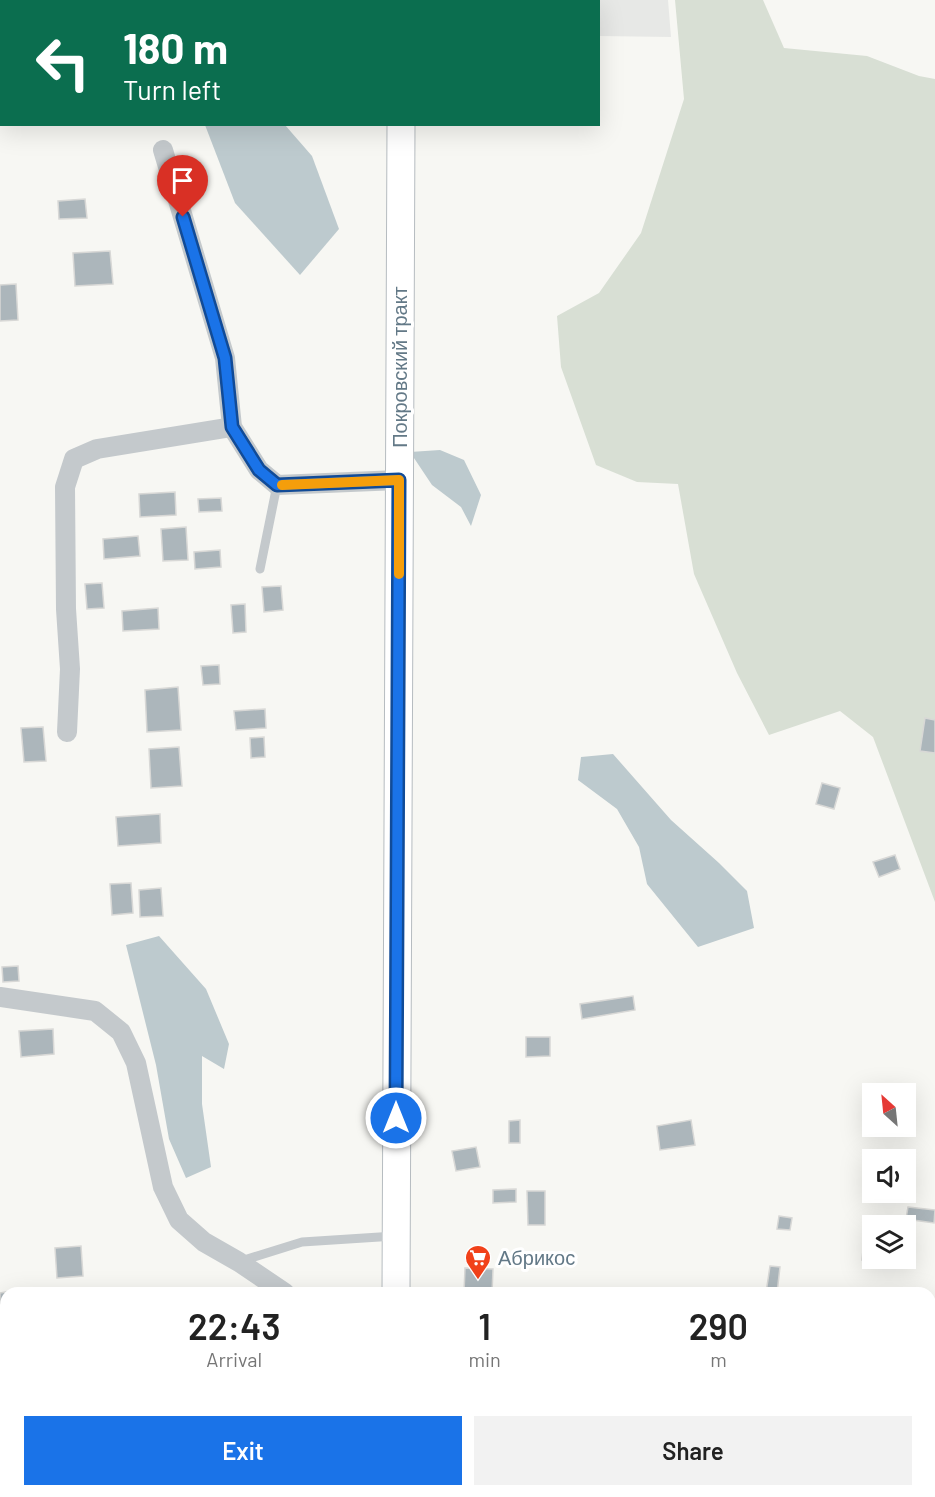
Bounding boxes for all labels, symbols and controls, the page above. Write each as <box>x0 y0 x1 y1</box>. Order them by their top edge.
text: 180 m <box>123 22 228 72</box>
icon: left <box>24 24 102 102</box>
text: Turn left <box>123 73 221 105</box>
pin <box>157 155 208 217</box>
icon: arrive <box>166 164 199 197</box>
street label: Покровский тракт <box>387 286 411 448</box>
north arrow <box>862 1083 916 1137</box>
map controls <box>862 1083 916 1269</box>
position arrow <box>364 1086 428 1150</box>
button: sound <box>862 1149 916 1203</box>
button: layers <box>862 1215 916 1269</box>
supermarket icon: Абрикос <box>463 1243 493 1281</box>
place label: Абрикос <box>498 1245 575 1269</box>
text: 22:43 <box>188 1304 281 1347</box>
text: 1 <box>478 1304 491 1347</box>
text: 290 <box>689 1304 748 1347</box>
text: Arrival <box>206 1347 262 1371</box>
text: min <box>468 1347 501 1371</box>
text: m <box>710 1347 727 1371</box>
button: Exit <box>24 1416 462 1485</box>
button: Share <box>474 1416 912 1485</box>

